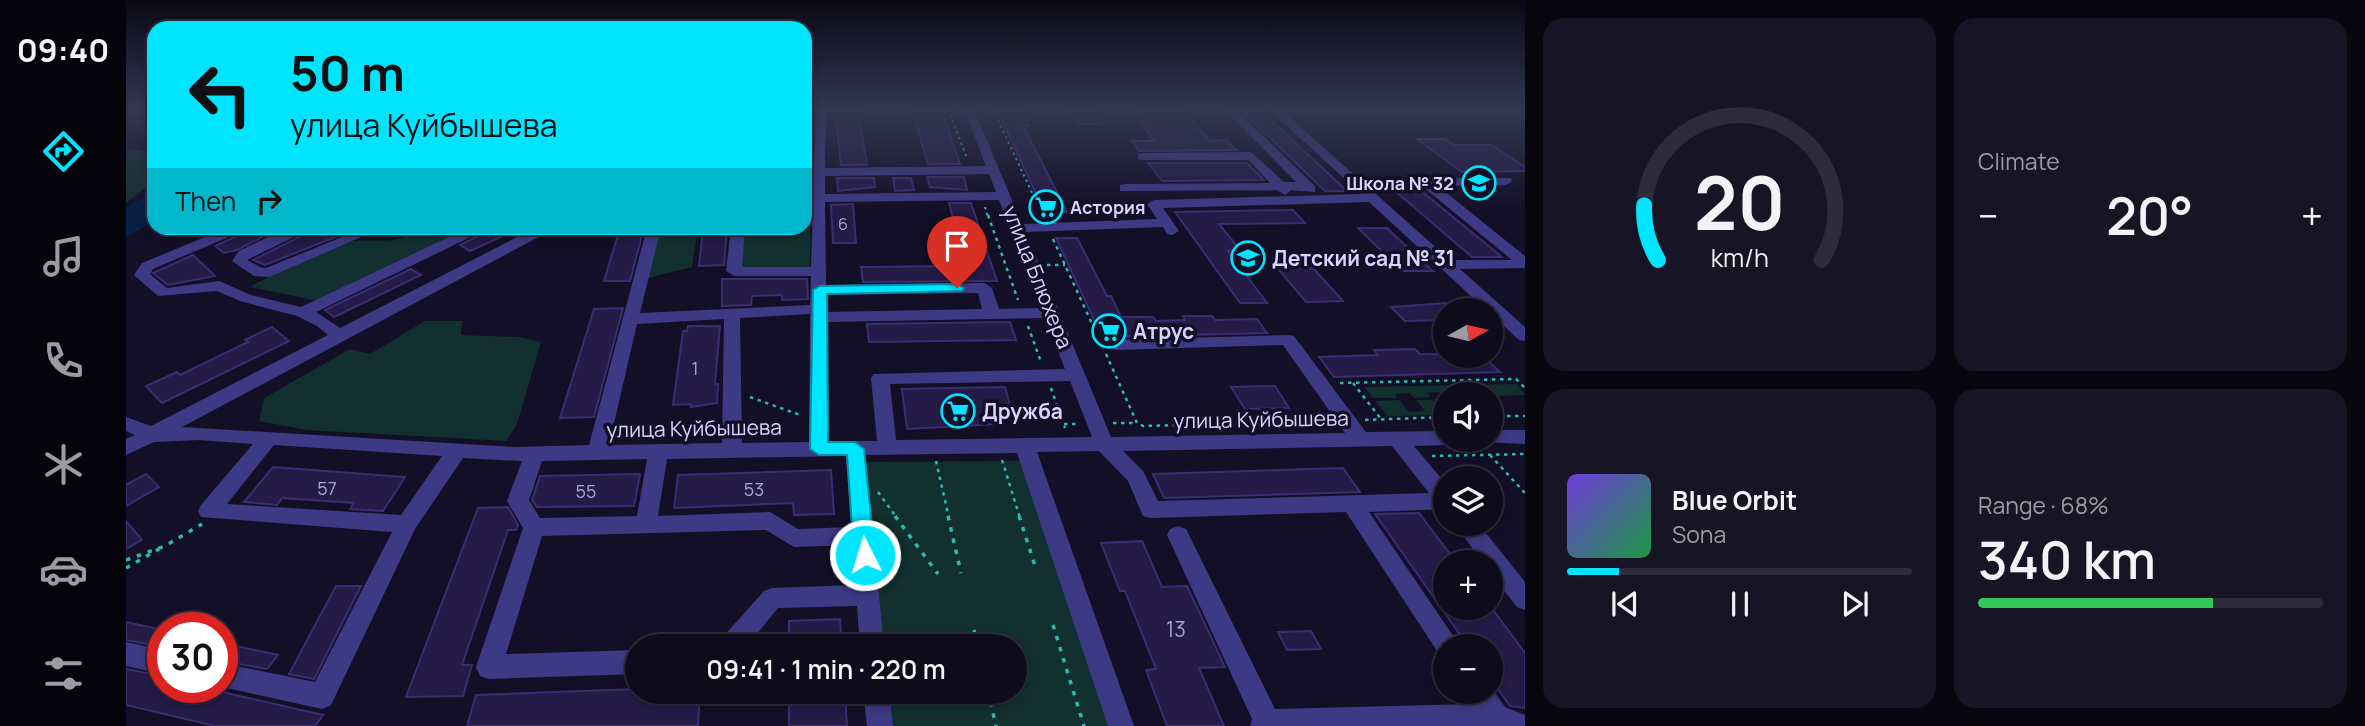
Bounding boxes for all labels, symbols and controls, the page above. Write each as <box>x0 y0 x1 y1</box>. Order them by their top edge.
text: 09:40 <box>17 28 109 72</box>
text: 50 m <box>290 39 405 106</box>
icon: left <box>175 49 266 140</box>
text: улица Куйбышева <box>290 103 557 147</box>
icon: directions <box>39 127 88 176</box>
text: Climate <box>1978 145 2060 177</box>
text: 20 <box>1694 153 1785 253</box>
school or university icon: Школа № 32 <box>1460 164 1498 202</box>
place label: Школа № 32 <box>1346 171 1454 195</box>
text: 20° <box>2106 180 2193 251</box>
icon: right <box>250 182 288 220</box>
text: Then <box>175 183 236 219</box>
supermarket icon: Астория <box>1027 188 1065 226</box>
text: − <box>1978 189 1999 241</box>
text: + <box>2301 189 2323 241</box>
place label: Астория <box>1070 195 1145 219</box>
street label: улица Блюхера <box>997 201 1079 353</box>
house number: 6 <box>838 213 848 235</box>
pin <box>927 216 987 288</box>
icon: arrive <box>938 227 976 265</box>
icon: music <box>39 232 88 281</box>
school or university icon: Детский сад № 31 <box>1229 239 1267 277</box>
text: km/h <box>1710 240 1769 275</box>
place label: Детский сад № 31 <box>1272 244 1455 272</box>
north arrow <box>1433 298 1503 368</box>
map controls <box>1433 298 1503 704</box>
supermarket icon: Атрус <box>1090 312 1128 350</box>
place label: Атрус <box>1133 317 1194 345</box>
icon: phone <box>39 336 88 385</box>
house number: 1 <box>691 356 699 380</box>
button: sound <box>1433 382 1503 452</box>
supermarket icon: Дружба <box>939 392 977 430</box>
place label: Дружба <box>982 397 1063 425</box>
street label: улица Куйбышева <box>1173 403 1349 435</box>
street label: улица Куйбышева <box>606 412 782 444</box>
icon: climate <box>39 440 88 489</box>
button: layers <box>1433 466 1503 536</box>
house number: 57 <box>317 476 337 500</box>
house number: 53 <box>744 477 764 501</box>
house number: 55 <box>576 479 596 503</box>
text: Blue Orbit <box>1672 482 1797 518</box>
text: Range · 68% <box>1978 489 2109 521</box>
position arrow <box>828 518 902 592</box>
text: Sona <box>1672 518 1726 550</box>
text: 340 km <box>1978 524 2156 595</box>
icon: car <box>39 545 88 594</box>
button: + <box>1433 550 1503 620</box>
icon: previous <box>1606 585 1644 623</box>
icon: pause <box>1721 585 1759 623</box>
icon: next <box>1836 585 1874 623</box>
speed limit sign: 30 <box>147 612 238 703</box>
house number: 13 <box>1166 615 1186 643</box>
button: − <box>1433 634 1503 704</box>
icon: filters <box>39 649 88 698</box>
text: 09:41 · 1 min · 220 m <box>706 651 946 687</box>

